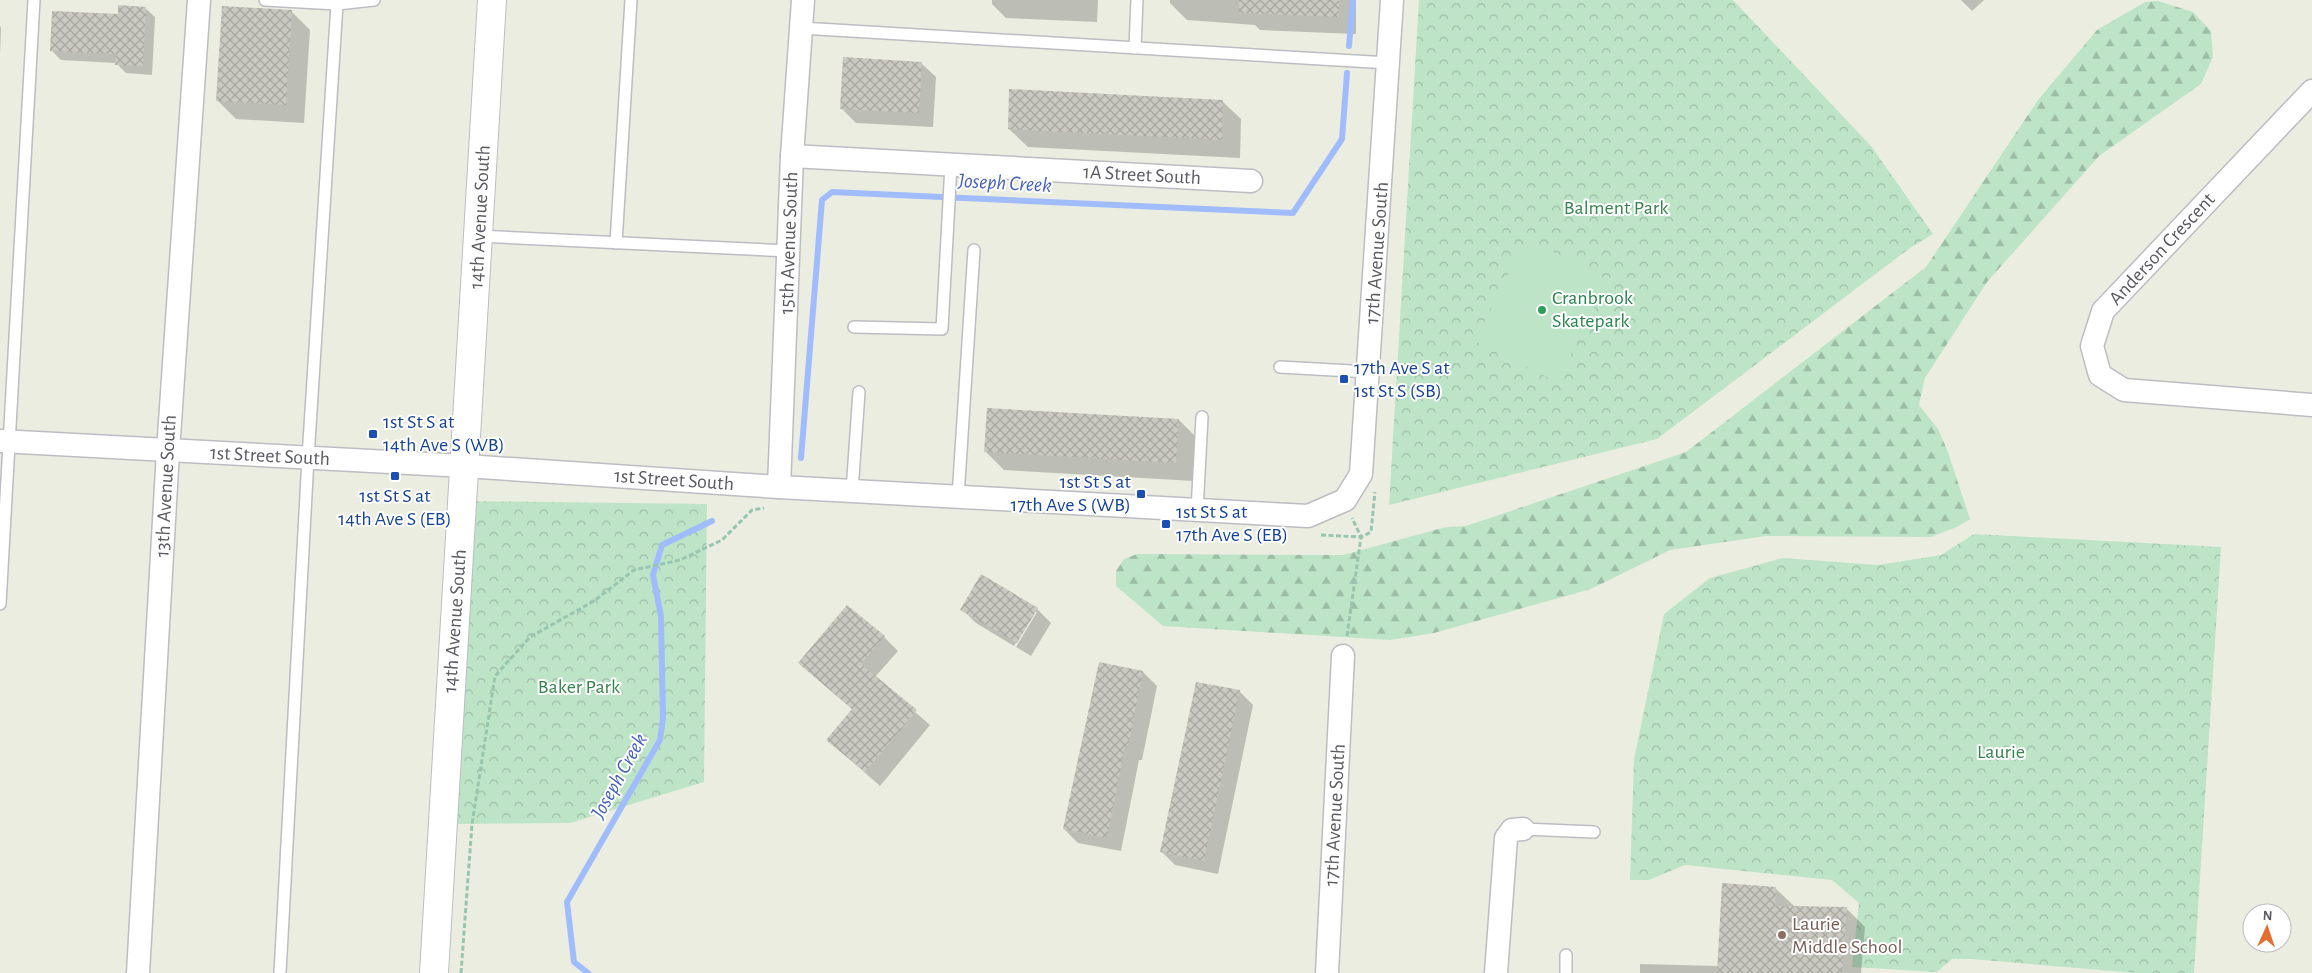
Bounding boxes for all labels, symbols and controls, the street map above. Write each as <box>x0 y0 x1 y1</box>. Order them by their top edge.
street label: 14th Avenue South <box>466 145 494 289</box>
street label: 1A Street South <box>1083 162 1201 188</box>
water label: Joseph Creek <box>957 170 1053 197</box>
street label: 15th Avenue South <box>777 171 801 315</box>
street label: 17th Avenue South <box>1362 181 1392 325</box>
street label: Anderson Crescent <box>2105 189 2219 309</box>
park label: Balment Park <box>1564 198 1668 218</box>
place label: Cranbrook Skatepark <box>1552 288 1633 331</box>
marker: Cranbrook Skatepark <box>1536 304 1548 316</box>
place label: 17th Ave S at 1st St S (SB) <box>1354 358 1450 401</box>
marker: 17th Ave S at 1st St S (SB) <box>1338 373 1350 385</box>
place label: 1st St S at 14th Ave S (WB) <box>383 412 505 455</box>
street label: 13th Avenue South <box>152 414 180 558</box>
marker: 1st St S at 14th Ave S (WB) <box>367 428 379 440</box>
street label: 1st Street South <box>209 443 331 469</box>
street label: 1st Street South <box>613 466 735 494</box>
marker: 1st St S at 14th Ave S (EB) <box>389 470 401 482</box>
place label: 1st St S at 17th Ave S (WB) <box>1011 472 1132 515</box>
place label: 1st St S at 14th Ave S (EB) <box>338 486 452 529</box>
marker: 1st St S at 17th Ave S (WB) <box>1135 488 1147 500</box>
place label: 1st St S at 17th Ave S (EB) <box>1176 502 1288 545</box>
marker: 1st St S at 17th Ave S (EB) <box>1160 518 1172 530</box>
street label: 14th Avenue South <box>440 548 470 694</box>
park label: Baker Park <box>538 677 620 697</box>
water label: Joseph Creek <box>587 730 652 823</box>
park label: Laurie <box>1977 742 2025 762</box>
street label: 17th Avenue South <box>1321 743 1349 887</box>
north arrow <box>2242 903 2292 953</box>
text: N <box>2262 909 2273 923</box>
place label: Laurie Middle School <box>1792 914 1903 957</box>
marker: Laurie Middle School <box>1776 929 1788 941</box>

